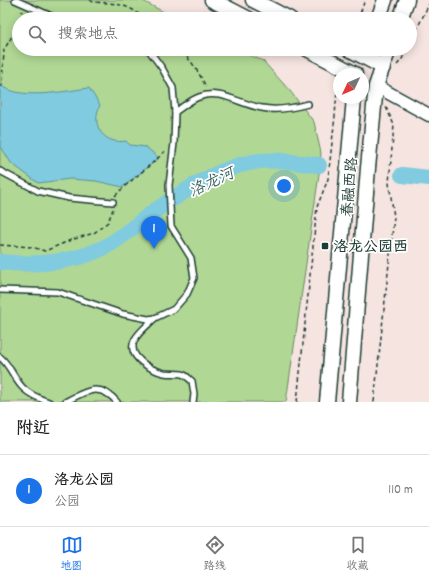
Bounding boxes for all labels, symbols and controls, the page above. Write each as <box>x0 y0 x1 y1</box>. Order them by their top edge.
search box <box>12 12 417 56</box>
icon: search <box>26 23 48 45</box>
text: 搜索地点 <box>58 24 118 46</box>
north arrow <box>333 68 369 104</box>
street label: 春融西路 <box>337 156 365 218</box>
water label: 洛龙河 <box>185 161 241 204</box>
your location <box>274 176 294 196</box>
pin: 1 <box>141 216 167 249</box>
place label: 洛龙公园西 <box>333 237 408 259</box>
marker: 洛龙公园西 <box>320 241 330 251</box>
text: 附近 <box>16 418 50 442</box>
text: 洛龙公园 <box>54 470 114 492</box>
text: 1 <box>28 481 30 500</box>
text: 110 m <box>388 481 413 500</box>
text: 公园 <box>54 493 80 512</box>
tab: 地图 <box>61 534 83 575</box>
tab: 路线 <box>204 534 226 575</box>
tab: 收藏 <box>347 534 369 575</box>

